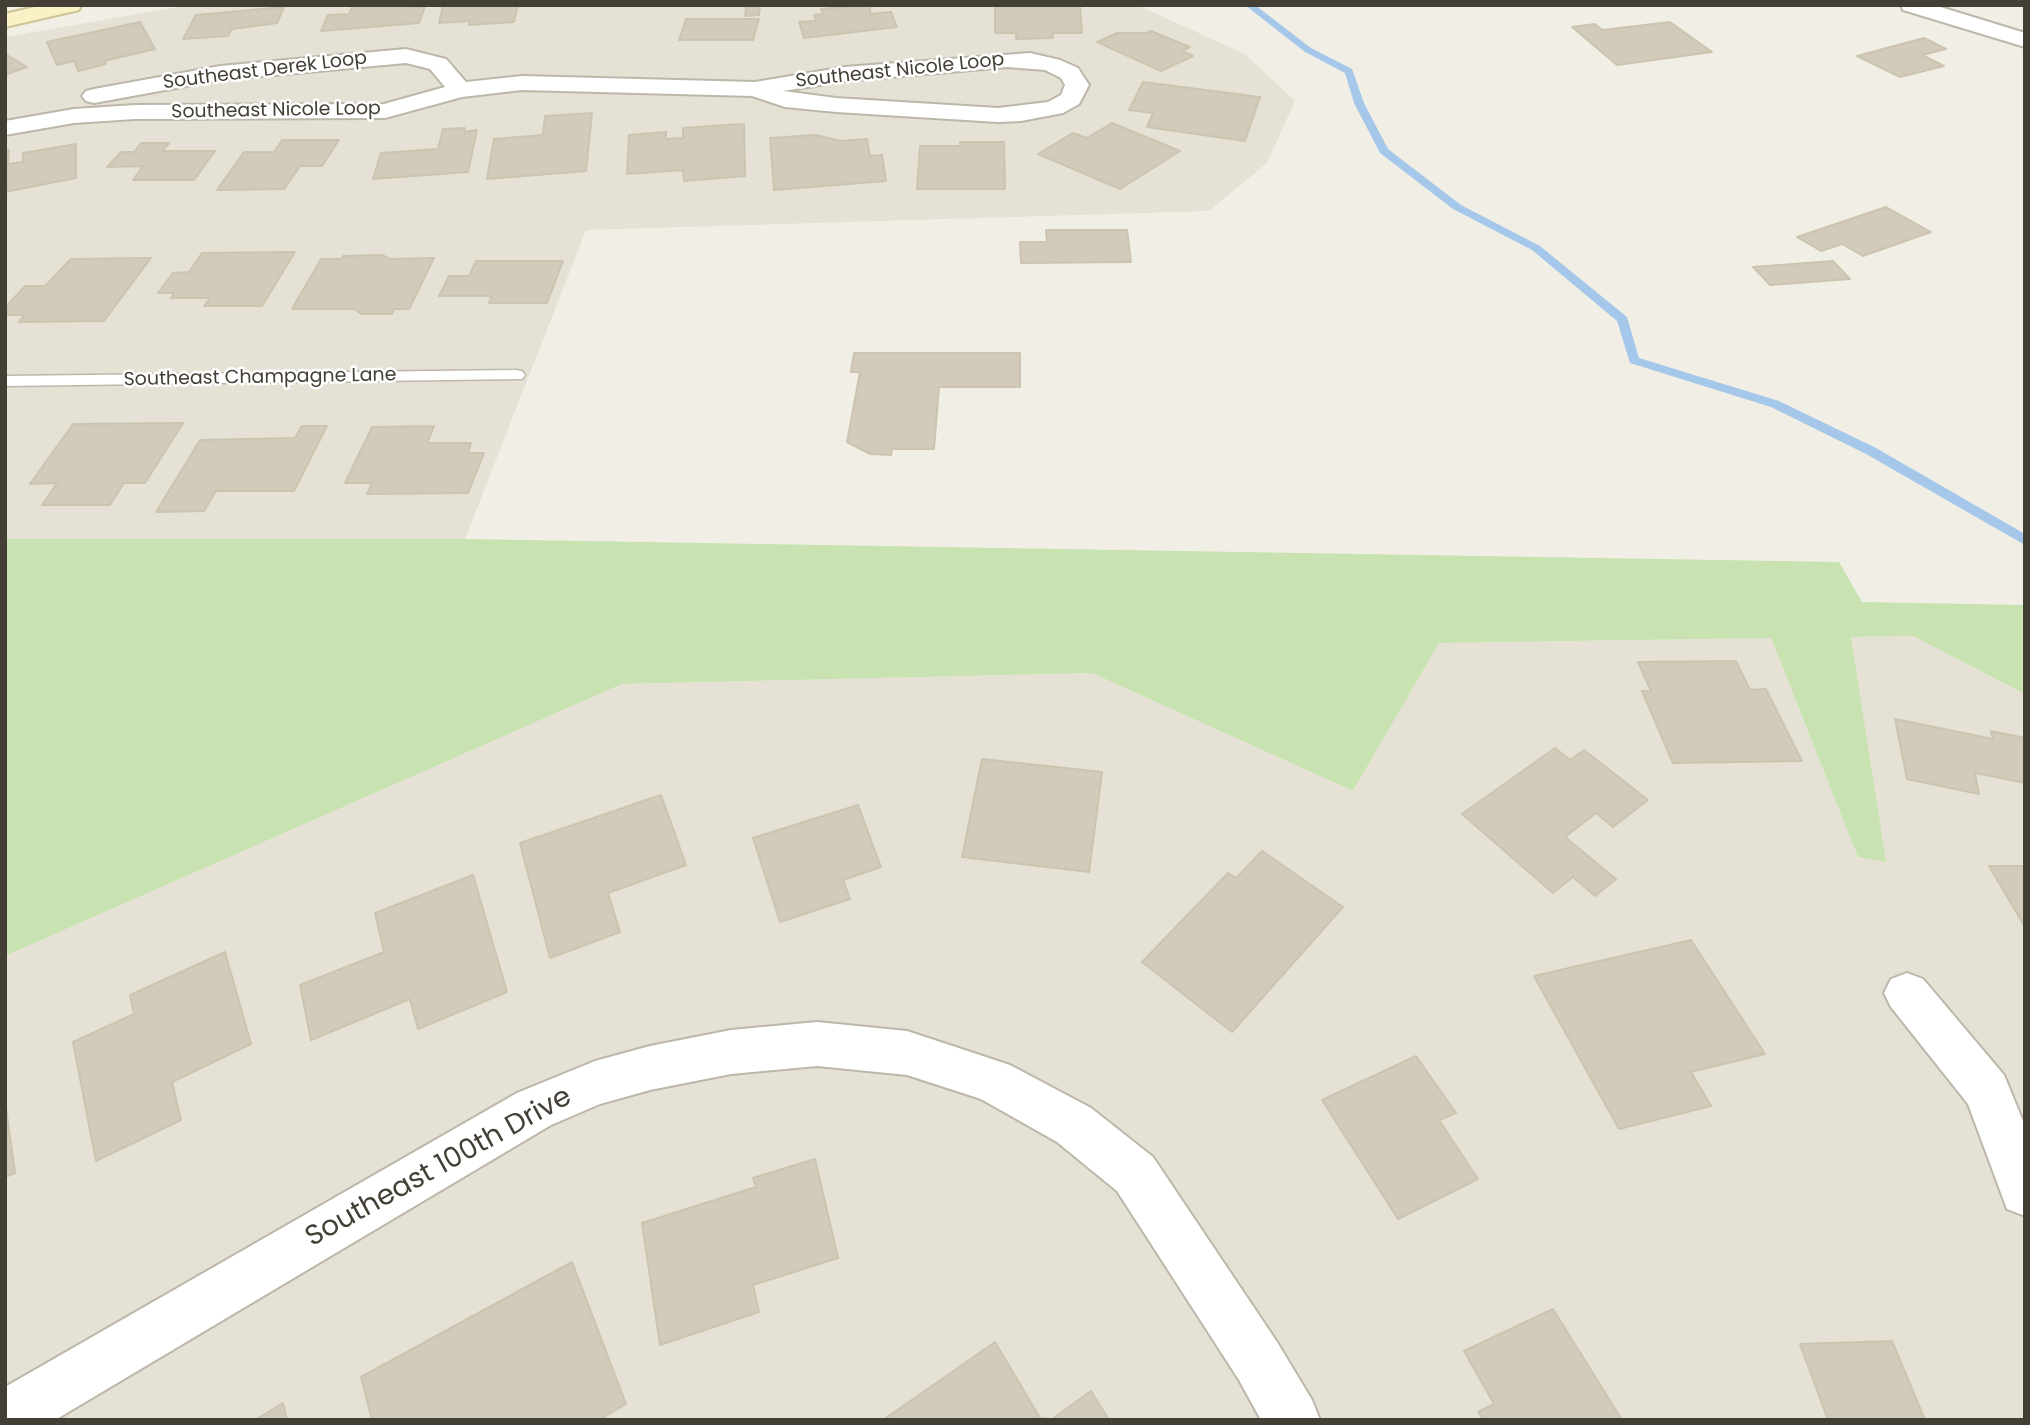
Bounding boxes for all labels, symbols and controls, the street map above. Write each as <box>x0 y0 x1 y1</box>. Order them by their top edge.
street label: Southeast Derek Loop <box>162 47 368 95</box>
street label: Southeast Nicole Loop <box>795 49 1005 93</box>
street label: Southeast Nicole Loop <box>171 98 381 124</box>
street label: Southeast Champagne Lane <box>123 364 397 392</box>
street label: Southeast 100th Drive <box>300 1081 578 1255</box>

